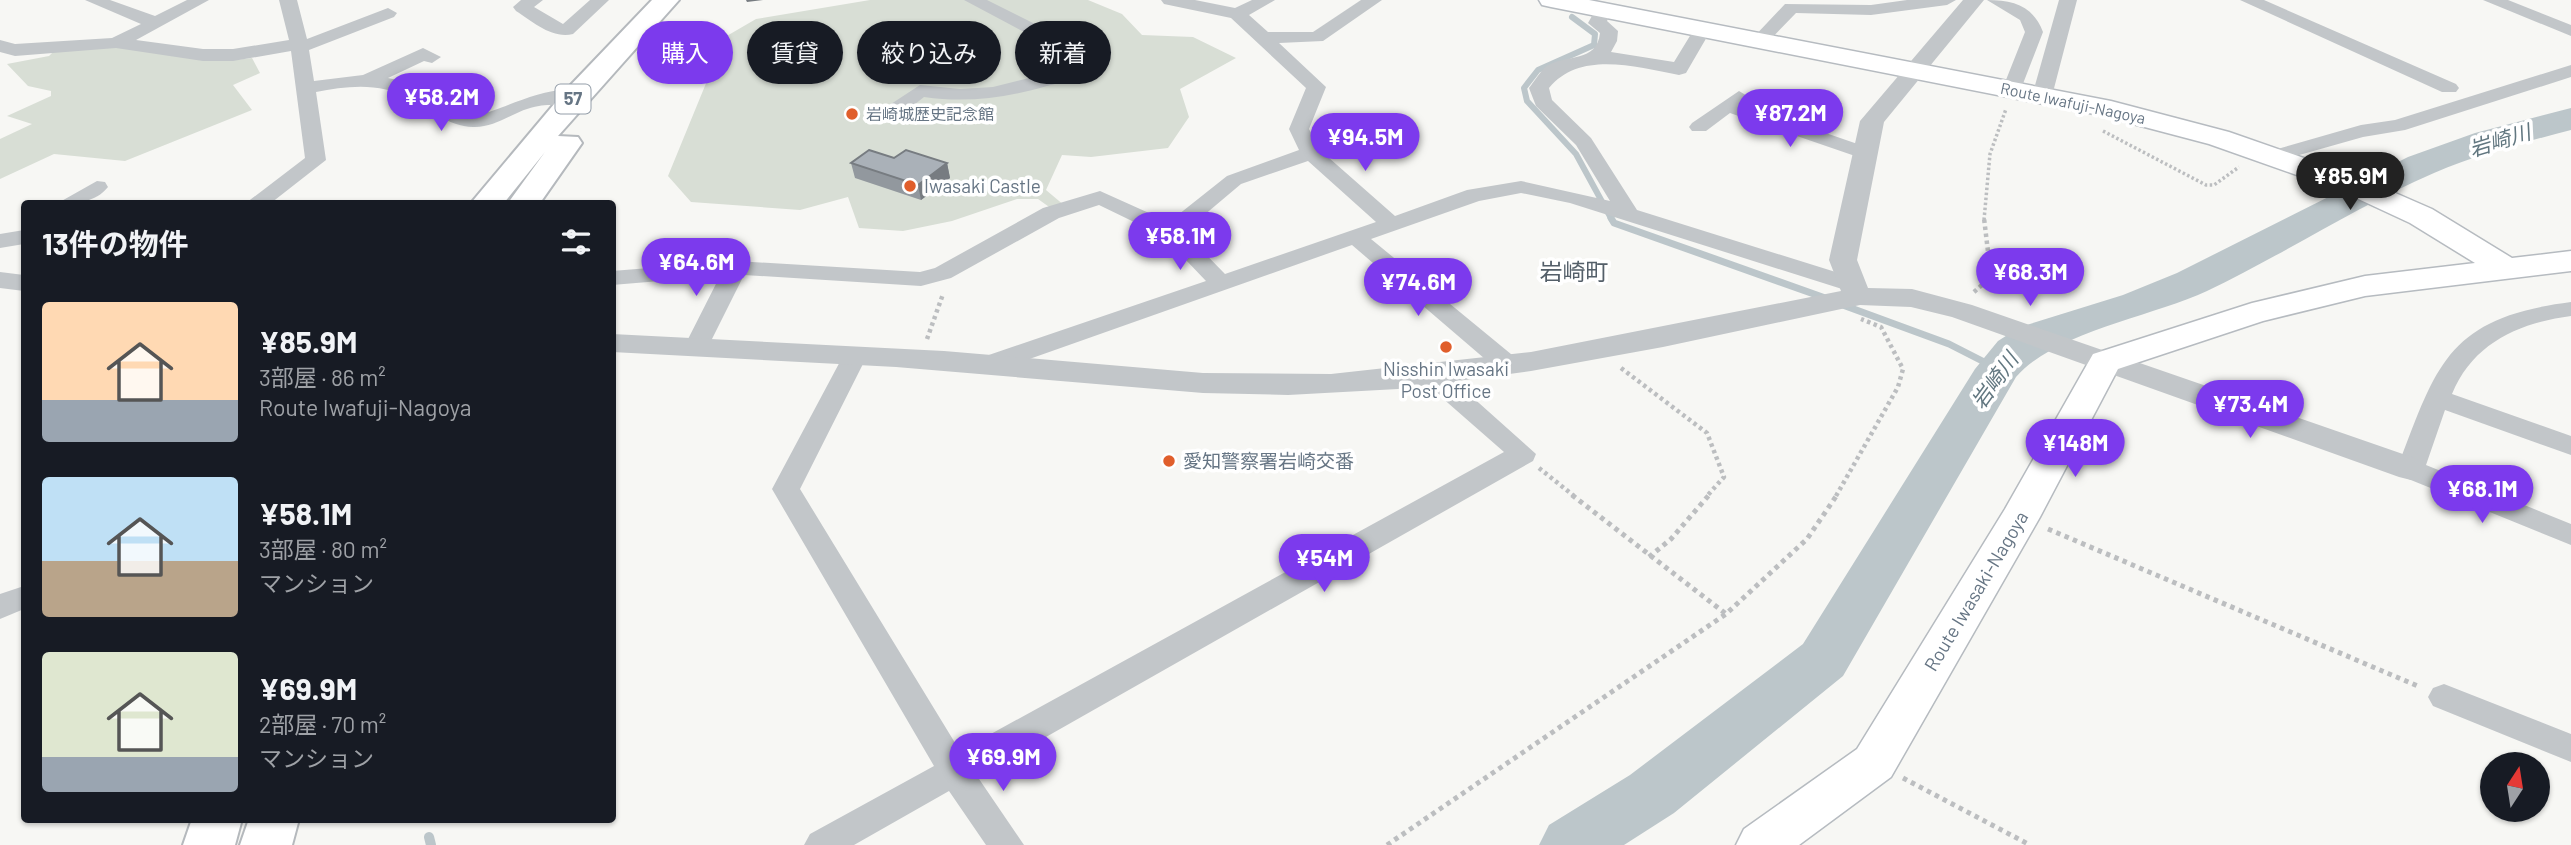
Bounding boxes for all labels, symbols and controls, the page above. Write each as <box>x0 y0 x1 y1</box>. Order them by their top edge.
chip: 購入 <box>637 21 733 84</box>
chip: 賃貸 <box>747 21 843 84</box>
chip: 絞り込み <box>857 21 1001 84</box>
chip: 新着 <box>1015 21 1111 84</box>
pin: ¥58.2M <box>384 74 498 133</box>
street label: Route Iwafuji-Nagoya <box>1999 78 2147 127</box>
text: ¥58.2M <box>403 82 479 110</box>
road number: 57 <box>556 84 590 114</box>
pin: ¥87.2M <box>1733 90 1847 149</box>
text: ¥87.2M <box>1753 98 1827 126</box>
place label: 岩崎城歴史記念館 <box>866 104 994 123</box>
marker: 岩崎城歴史記念館 <box>844 106 860 122</box>
pin: ¥94.5M <box>1308 114 1422 173</box>
water label: 岩崎川 <box>2466 118 2535 161</box>
text: ¥94.5M <box>1327 122 1403 150</box>
pin: ¥85.9M <box>2293 152 2407 212</box>
text: ¥85.9M <box>2312 161 2388 189</box>
place label: Iwasaki Castle <box>924 174 1041 197</box>
marker: Iwasaki Castle <box>902 178 918 194</box>
pin: ¥58.1M <box>1123 212 1237 272</box>
text: ¥58.1M <box>1144 221 1216 249</box>
icon: filters <box>557 223 595 261</box>
text: 13件の物件 <box>42 225 189 261</box>
pin: ¥64.6M <box>639 238 753 298</box>
text: ¥64.6M <box>657 247 735 275</box>
pin: ¥68.3M <box>1973 248 2087 308</box>
district label: 岩崎町 <box>1540 257 1609 285</box>
text: ¥68.3M <box>1992 257 2068 285</box>
pin: ¥74.6M <box>1361 258 1475 318</box>
text: ¥74.6M <box>1380 267 1456 295</box>
text: ¥85.9M <box>259 323 357 359</box>
icon: home <box>98 330 182 414</box>
marker: Nisshin Iwasaki Post Office <box>1438 339 1454 355</box>
water label: 岩崎川 <box>1965 346 2024 413</box>
place label: Nisshin Iwasaki Post Office <box>1383 357 1509 402</box>
text: 3部屋 · 86 m² <box>259 363 386 391</box>
pin: ¥73.4M <box>2193 380 2307 440</box>
text: ¥73.4M <box>2212 389 2288 417</box>
text: Route Iwafuji-Nagoya <box>259 393 472 421</box>
pin: ¥148M <box>2026 420 2124 479</box>
text: ¥148M <box>2042 428 2108 456</box>
place label: 愛知警察署岩崎交番 <box>1183 449 1354 472</box>
marker: 愛知警察署岩崎交番 <box>1161 453 1177 469</box>
pin: ¥68.1M <box>2425 466 2539 525</box>
text: ¥68.1M <box>2446 474 2518 502</box>
text: ¥58.1M <box>259 495 352 531</box>
icon: home <box>98 505 182 589</box>
street label: Route Iwasaki-Nagoya <box>1919 507 2032 675</box>
pin: ¥54M <box>1283 534 1365 594</box>
text: 3部屋 · 80 m² <box>259 535 387 563</box>
text: ¥54M <box>1295 543 1353 571</box>
text: マンション <box>259 569 374 597</box>
text: ¥69.9M <box>259 670 357 706</box>
icon: home <box>98 680 182 764</box>
text: 2部屋 · 70 m² <box>259 710 386 738</box>
pin: ¥69.9M <box>946 734 1060 793</box>
text: ¥69.9M <box>965 742 1041 770</box>
text: マンション <box>259 744 374 772</box>
north arrow <box>2480 752 2550 822</box>
map controls <box>2480 752 2550 822</box>

